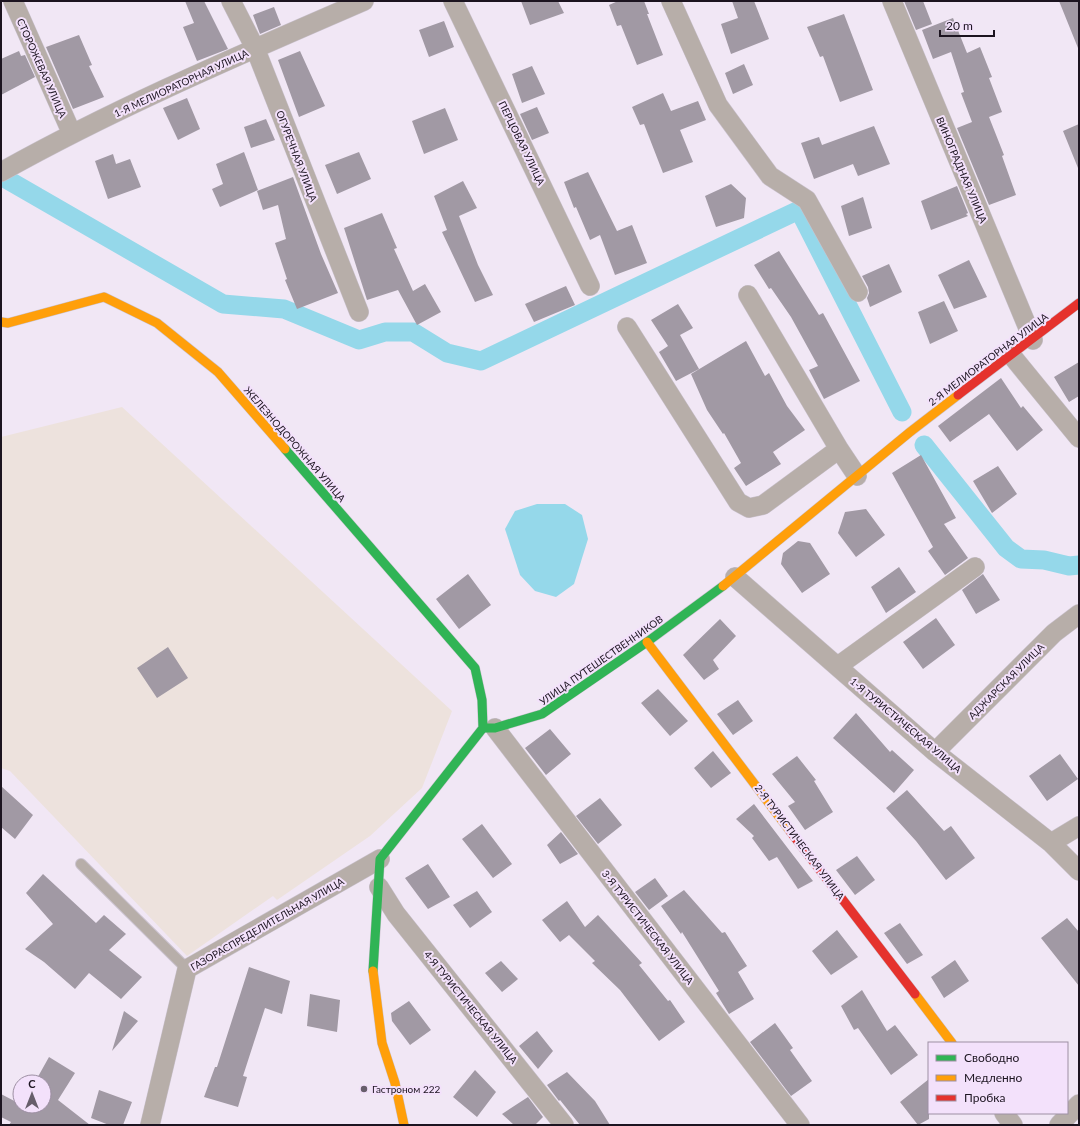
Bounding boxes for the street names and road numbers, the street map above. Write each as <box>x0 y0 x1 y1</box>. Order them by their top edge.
street label: СТОРОЖЕВАЯ УЛИЦА <box>15 16 69 120</box>
street label: 1-Я МЕЛИОРАТОРНАЯ УЛИЦА <box>112 46 250 119</box>
street label: ПЕРЦОВАЯ УЛИЦА <box>496 99 548 187</box>
street label: ОГУРЕЧНАЯ УЛИЦА <box>274 109 320 204</box>
street label: ВИНОГРАДНАЯ УЛИЦА <box>934 115 990 225</box>
street label: 2-Я МЕЛИОРАТОРНАЯ УЛИЦА <box>926 310 1050 408</box>
street label: ЖЕЛЕЗНОДОРОЖНАЯ УЛИЦА <box>242 384 348 504</box>
street label: УЛИЦА ПУТЕШЕСТВЕННИКОВ <box>537 613 665 707</box>
street label: АДЖАРСКАЯ УЛИЦА <box>966 640 1047 721</box>
street label: 1-Я ТУРИСТИЧЕСКАЯ УЛИЦА <box>848 675 964 775</box>
street label: 2-Я ТУРИСТИЧЕСКАЯ УЛИЦА <box>753 782 848 902</box>
street label: 3-Я ТУРИСТИЧЕСКАЯ УЛИЦА <box>600 868 696 987</box>
street label: ГАЗОРАСПРЕДЕЛИТЕЛЬНАЯ УЛИЦА <box>188 875 346 973</box>
street label: 4-Я ТУРИСТИЧЕСКАЯ УЛИЦА <box>422 948 520 1066</box>

